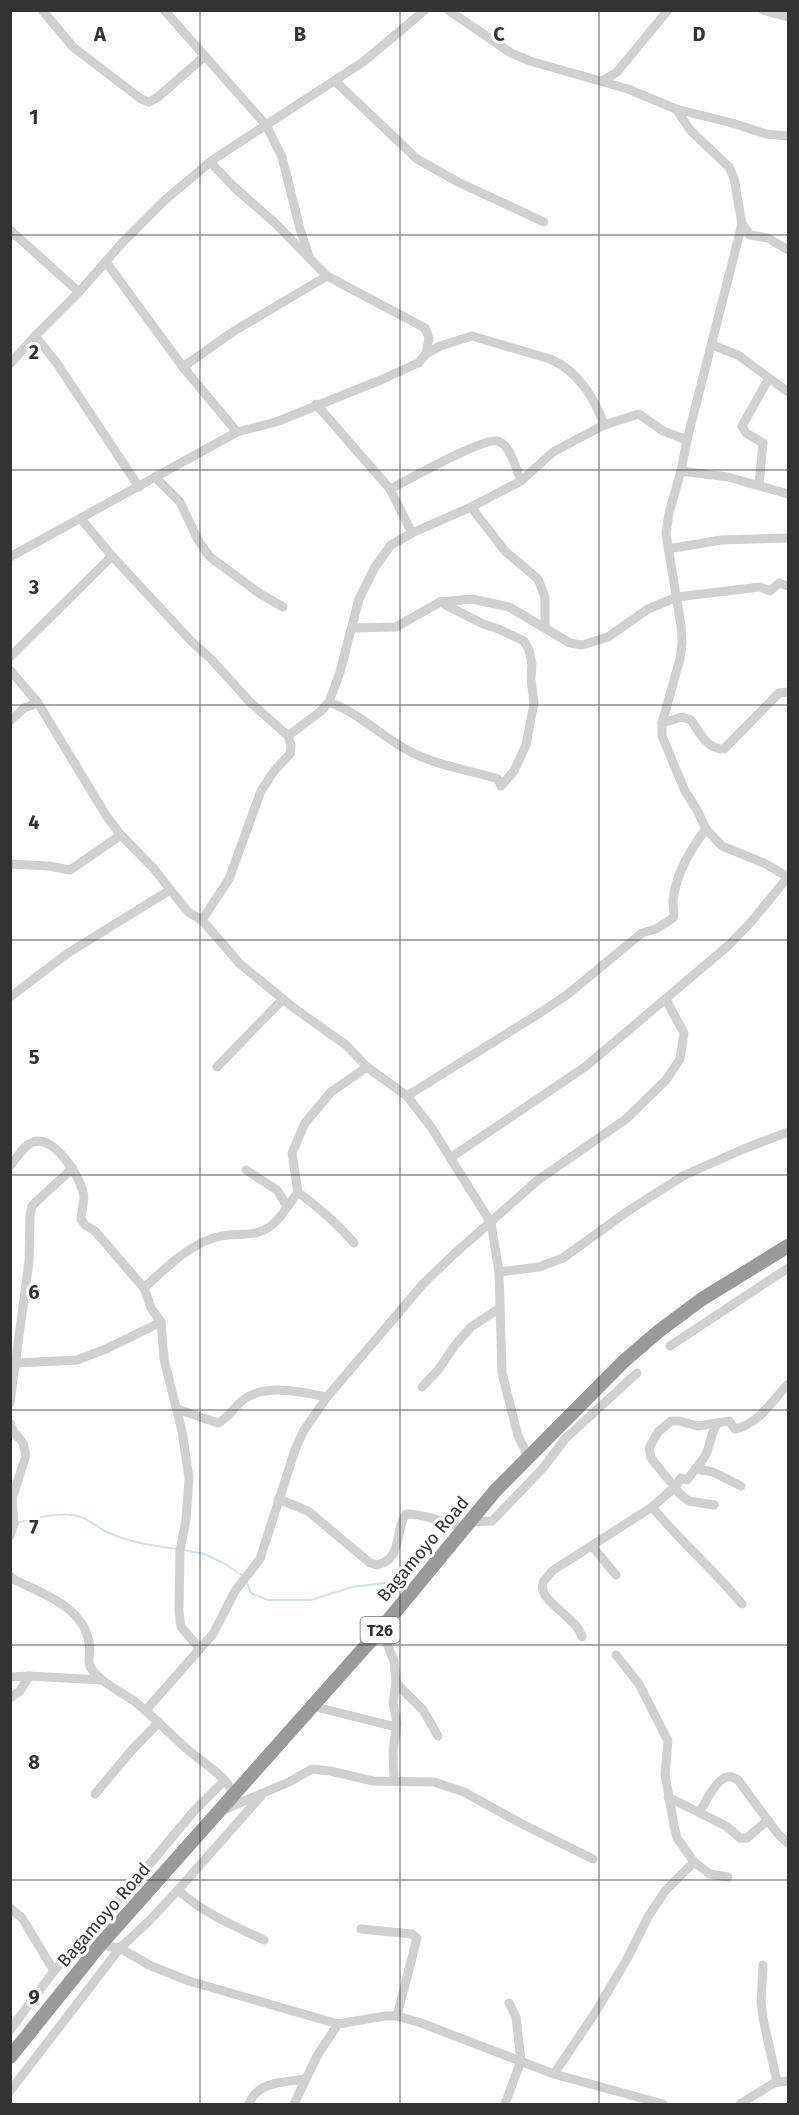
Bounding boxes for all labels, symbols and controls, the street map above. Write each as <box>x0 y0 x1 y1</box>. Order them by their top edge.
text: A <box>93 22 107 46</box>
text: B <box>294 22 306 46</box>
text: C <box>493 22 505 46</box>
text: D <box>692 22 706 46</box>
text: 1 <box>29 105 39 129</box>
text: 2 <box>29 340 39 364</box>
text: 3 <box>28 575 39 599</box>
text: 4 <box>28 810 40 834</box>
text: 5 <box>29 1045 40 1069</box>
text: 6 <box>28 1280 40 1304</box>
street label: Bagamoyo Road <box>373 1492 473 1606</box>
text: 7 <box>29 1515 39 1539</box>
road number: T26 <box>360 1617 400 1643</box>
text: 8 <box>28 1750 40 1774</box>
street label: Bagamoyo Road <box>53 1858 155 1972</box>
text: 9 <box>28 1985 40 2009</box>

